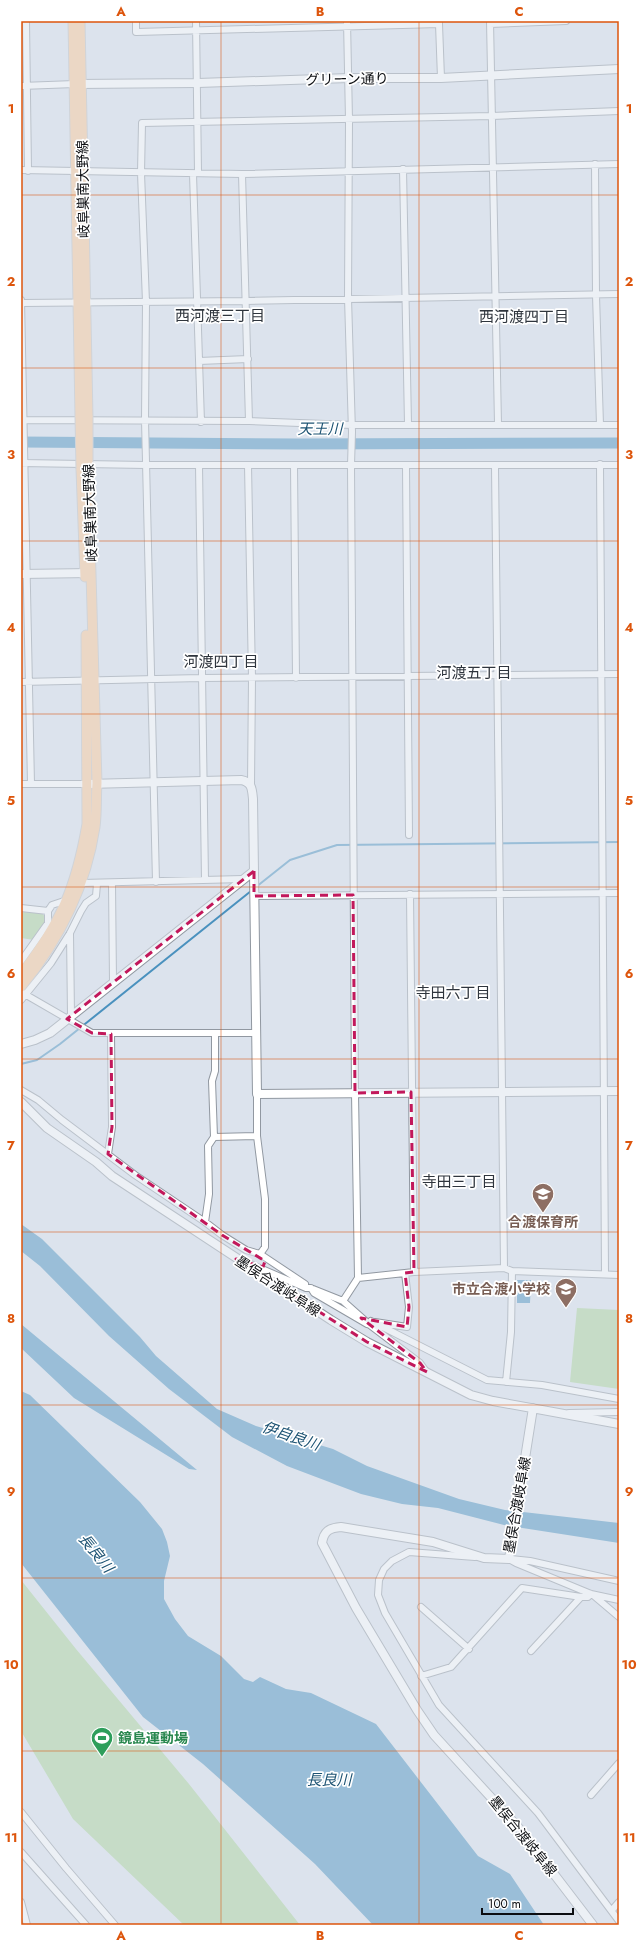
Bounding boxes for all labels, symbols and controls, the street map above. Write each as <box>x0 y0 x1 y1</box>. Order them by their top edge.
text: A <box>115 2 126 21</box>
text: B <box>316 2 325 21</box>
text: C <box>514 2 524 21</box>
street label: グリーン通り <box>305 68 389 90</box>
text: 1 <box>8 99 14 118</box>
text: 1 <box>626 99 632 118</box>
street label: 岐阜巣南大野線 <box>72 140 94 238</box>
text: 2 <box>7 272 15 291</box>
text: 2 <box>625 272 633 291</box>
district label: 西河渡三丁目 <box>175 305 265 327</box>
district label: 西河渡四丁目 <box>479 306 569 328</box>
water label: 天王川 <box>297 418 344 440</box>
text: 3 <box>7 445 15 464</box>
text: 3 <box>625 445 633 464</box>
street label: 岐阜巣南大野線 <box>78 464 102 562</box>
text: 4 <box>6 618 16 637</box>
text: 4 <box>624 618 634 637</box>
district label: 河渡四丁目 <box>183 651 259 673</box>
district label: 河渡五丁目 <box>436 662 512 684</box>
text: 5 <box>7 791 15 810</box>
text: 5 <box>625 791 633 810</box>
text: 6 <box>7 964 16 983</box>
text: 6 <box>625 964 634 983</box>
district label: 寺田六丁目 <box>415 982 491 1004</box>
text: 7 <box>7 1136 15 1155</box>
text: 7 <box>625 1136 633 1155</box>
district label: 寺田三丁目 <box>421 1171 497 1193</box>
school or university icon: 合渡保育所 <box>530 1181 556 1214</box>
place label: 合渡保育所 <box>508 1212 578 1232</box>
street label: 墨俣合渡岐阜線 <box>231 1251 325 1321</box>
school or university icon: 市立合渡小学校 <box>553 1276 579 1309</box>
place label: 市立合渡小学校 <box>452 1279 550 1299</box>
text: 8 <box>7 1309 15 1328</box>
text: 8 <box>625 1309 633 1328</box>
water label: 伊自良川 <box>259 1416 325 1457</box>
street label: 墨俣合渡岐阜線 <box>499 1455 535 1555</box>
text: 9 <box>7 1482 16 1501</box>
text: 9 <box>625 1482 634 1501</box>
water label: 長良川 <box>73 1529 120 1579</box>
text: 10 <box>3 1655 19 1674</box>
text: 10 <box>621 1655 637 1674</box>
sports icon: 鏡島運動場 <box>89 1725 115 1758</box>
place label: 鏡島運動場 <box>118 1728 188 1748</box>
water label: 長良川 <box>306 1769 353 1791</box>
street label: 墨俣合渡岐阜線 <box>484 1792 562 1880</box>
text: 11 <box>4 1828 18 1847</box>
text: 11 <box>622 1828 636 1847</box>
scale bar <box>482 1890 573 1916</box>
text: 100 m <box>488 1895 521 1913</box>
text: A <box>115 1926 126 1945</box>
text: B <box>316 1926 325 1945</box>
text: C <box>514 1926 524 1945</box>

